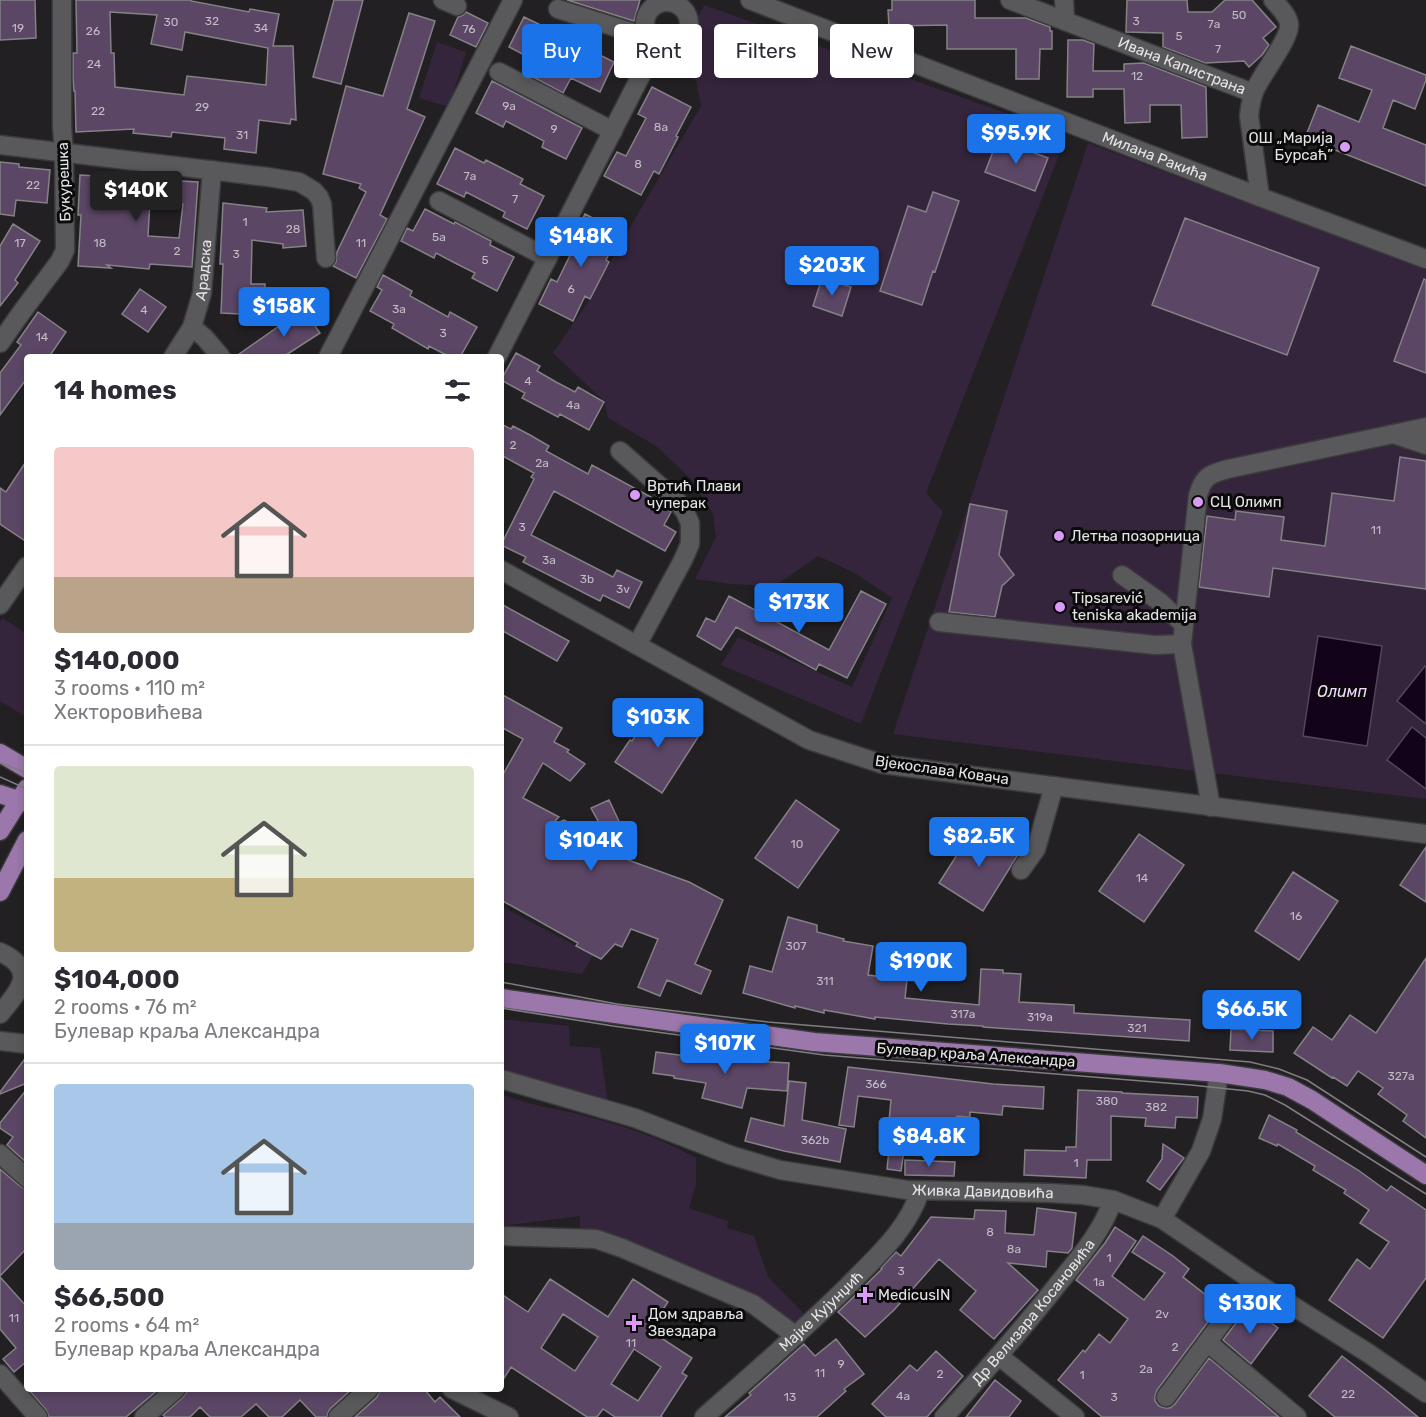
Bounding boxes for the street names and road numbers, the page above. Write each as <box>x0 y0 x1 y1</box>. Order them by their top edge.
street label: Ивана Капистрана <box>1115 33 1248 98</box>
street label: Милана Ракића <box>1099 128 1210 185</box>
street label: Букурешка <box>54 142 74 222</box>
street label: Арадска <box>191 239 215 303</box>
street label: Вјекослава Ковача <box>874 752 1010 788</box>
street label: Булевар краља Александра <box>876 1039 1076 1071</box>
street label: Живка Давидовића <box>912 1181 1054 1202</box>
street label: Др Велизара Косановића <box>968 1236 1099 1389</box>
street label: Мајке Кујунџић <box>775 1267 867 1355</box>

